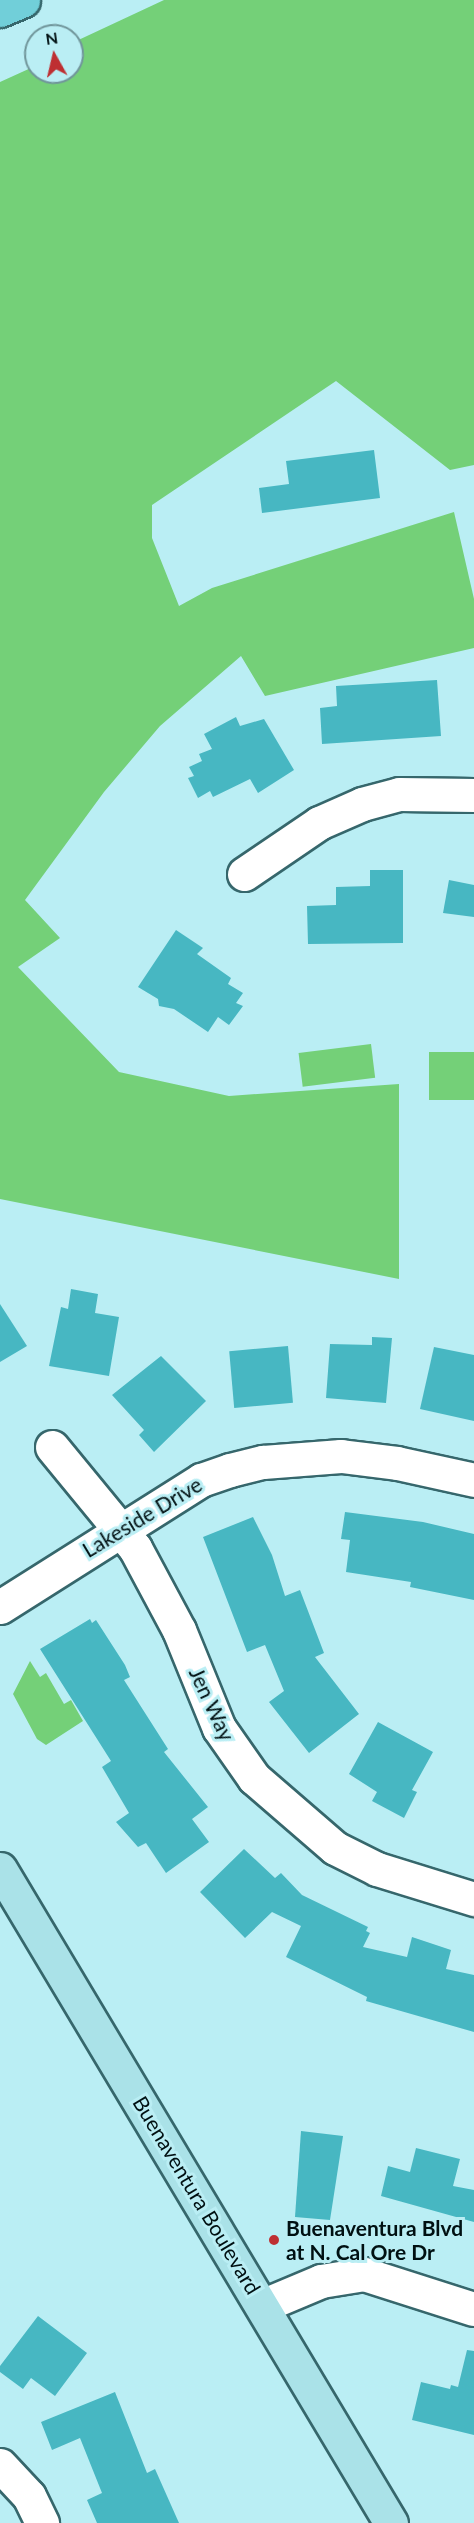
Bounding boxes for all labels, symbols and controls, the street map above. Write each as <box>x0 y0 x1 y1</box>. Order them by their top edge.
north arrow <box>24 24 84 84</box>
text: N <box>44 27 59 48</box>
street label: Lakeside Drive <box>78 1471 206 1563</box>
street label: Jen Way <box>184 1663 240 1745</box>
street label: Buenaventura Boulevard <box>128 2091 266 2299</box>
place label: Buenaventura Blvd at N. Cal Ore Dr <box>286 2215 463 2265</box>
marker: Buenaventura Blvd at N. Cal Ore Dr <box>267 2233 281 2247</box>

